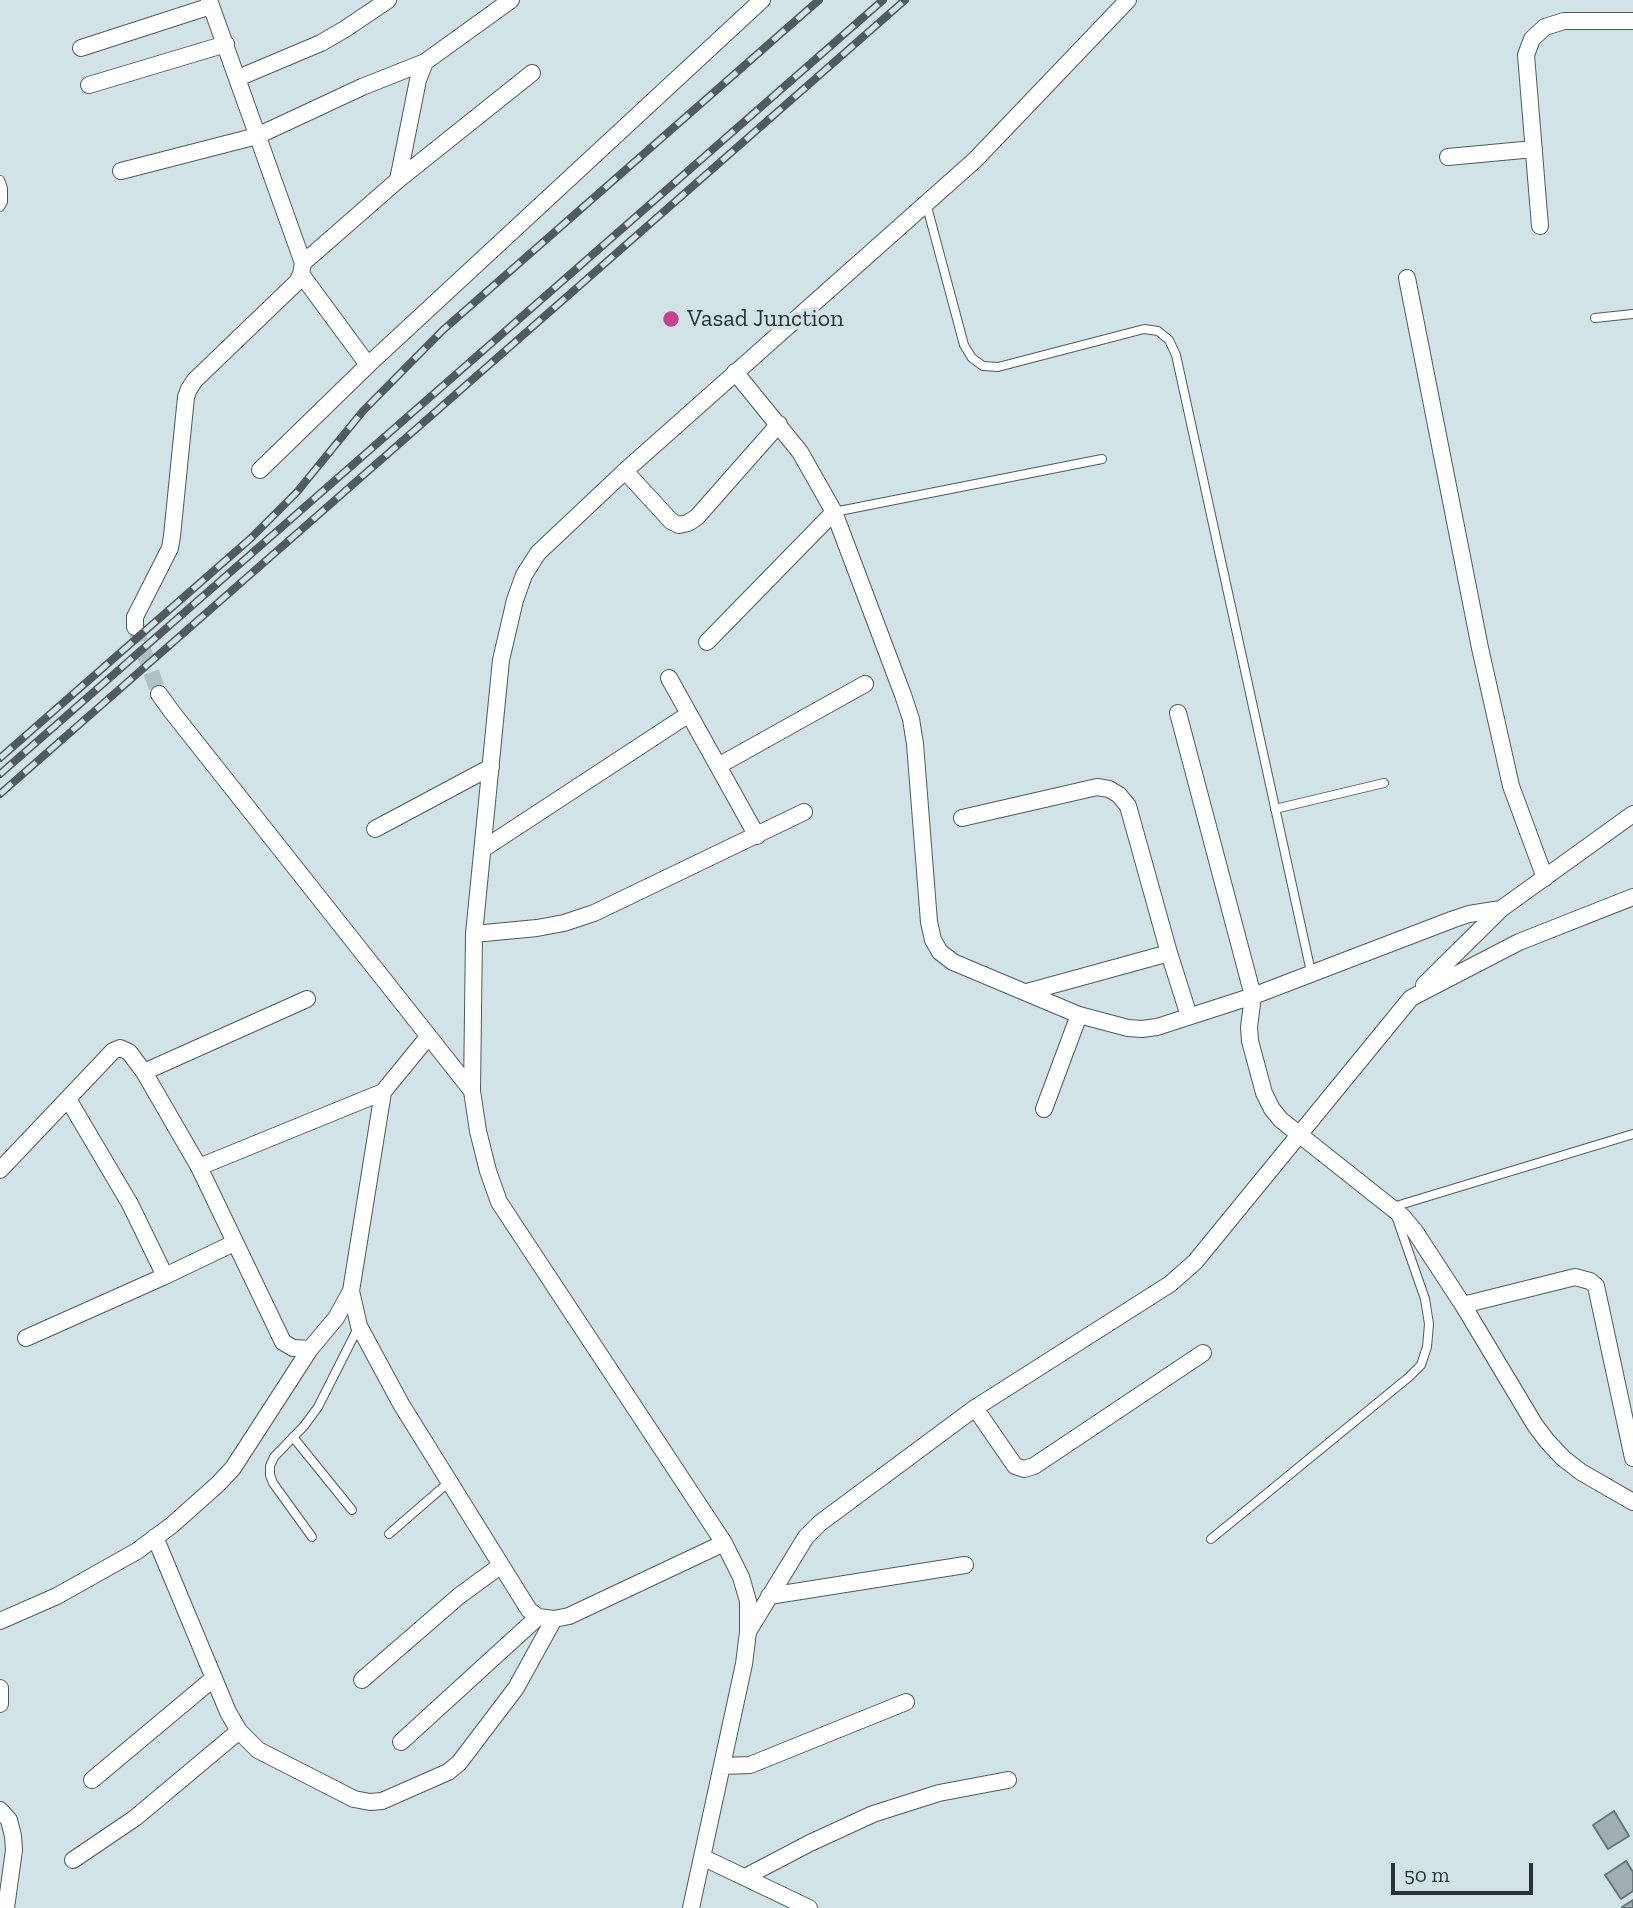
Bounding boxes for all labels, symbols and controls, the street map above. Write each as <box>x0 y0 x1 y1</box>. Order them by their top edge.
place label: Vasad Junction <box>687 305 844 333</box>
marker: Vasad Junction <box>661 309 681 329</box>
scale bar <box>1395 1848 1537 1892</box>
text: 50 m <box>1404 1862 1450 1887</box>

